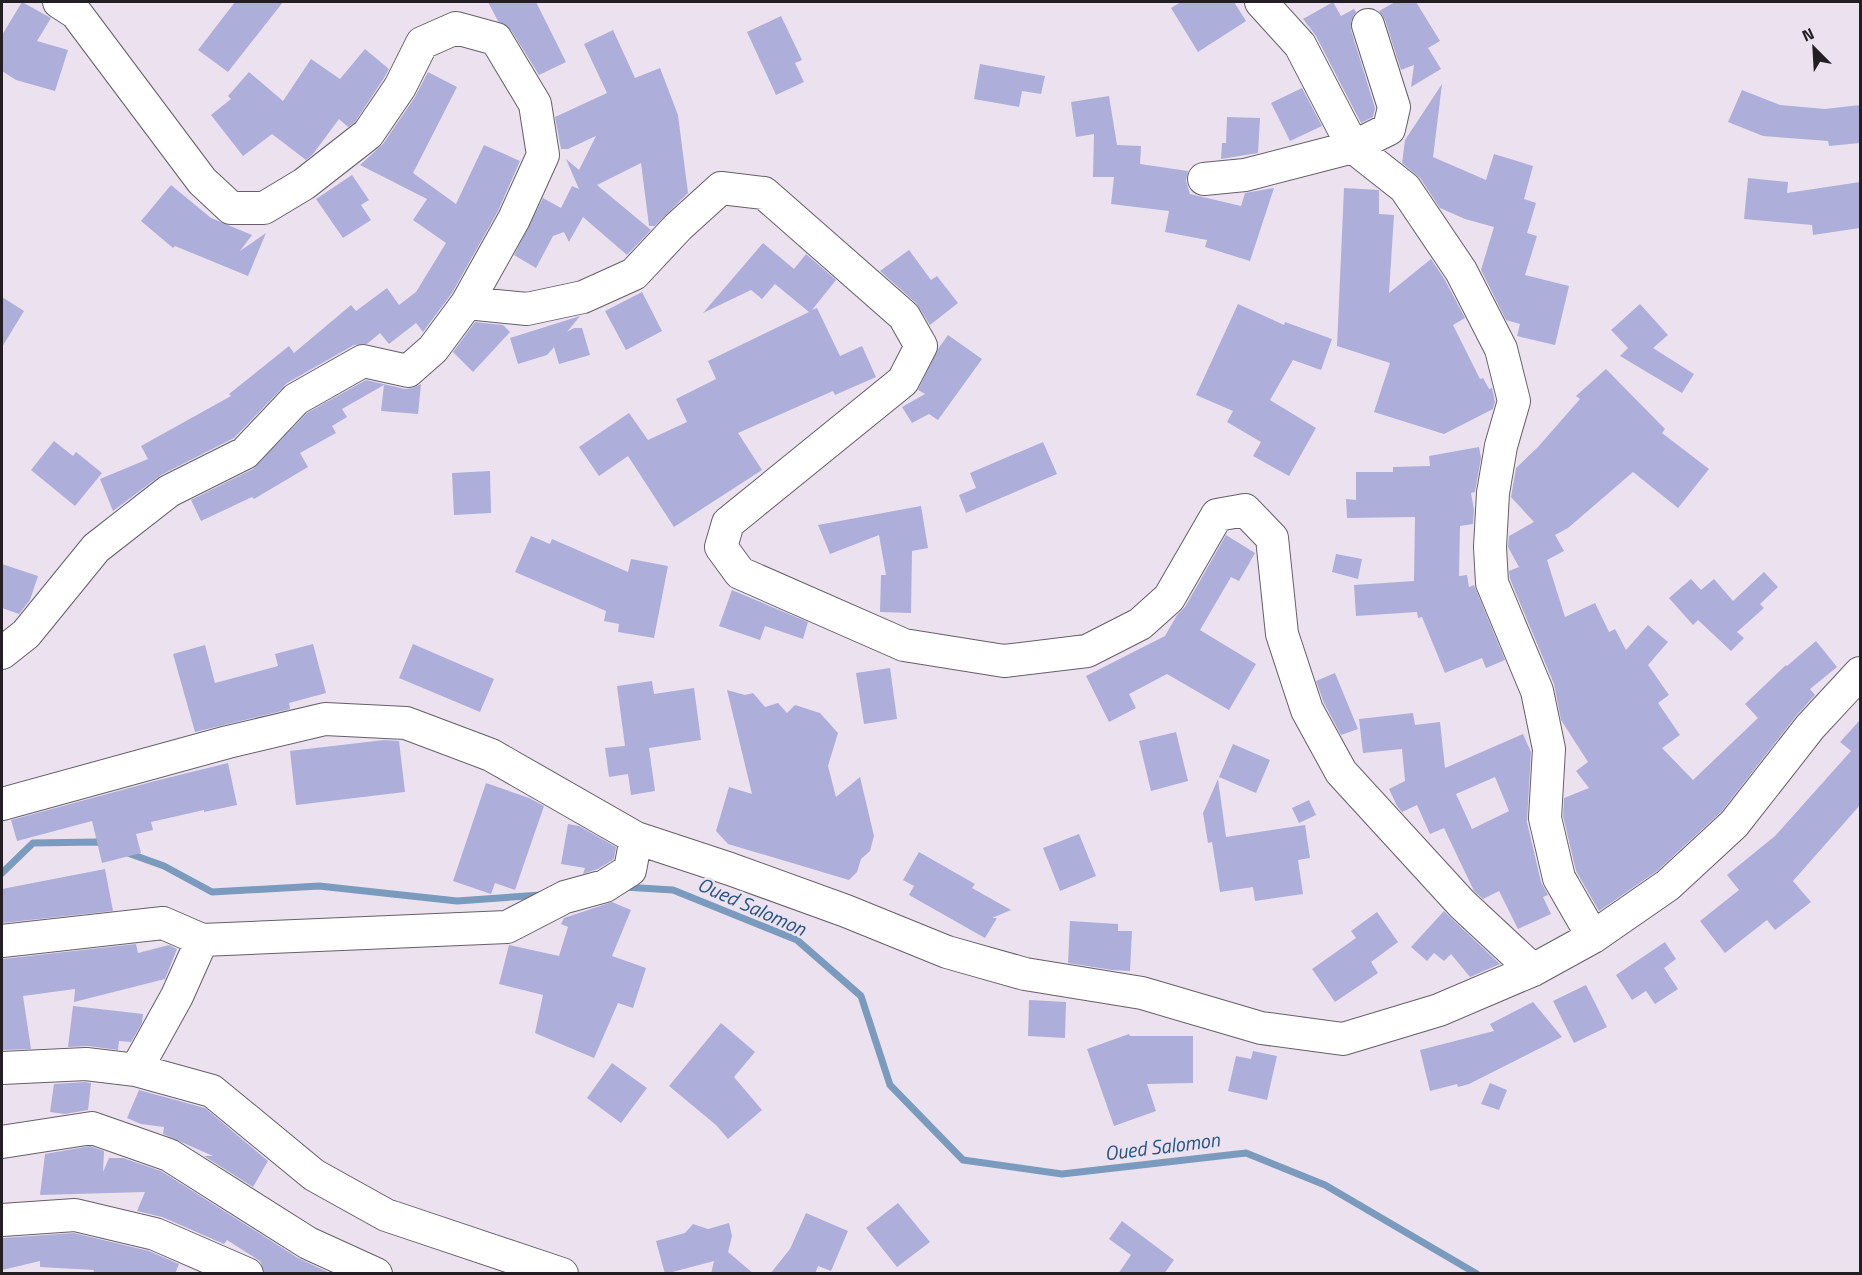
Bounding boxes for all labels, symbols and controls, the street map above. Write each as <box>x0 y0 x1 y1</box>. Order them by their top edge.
north arrow <box>1784 18 1844 78</box>
text: N <box>1798 21 1818 48</box>
water label: Oued Salomon <box>693 868 812 944</box>
water label: Oued Salomon <box>1103 1123 1222 1168</box>

